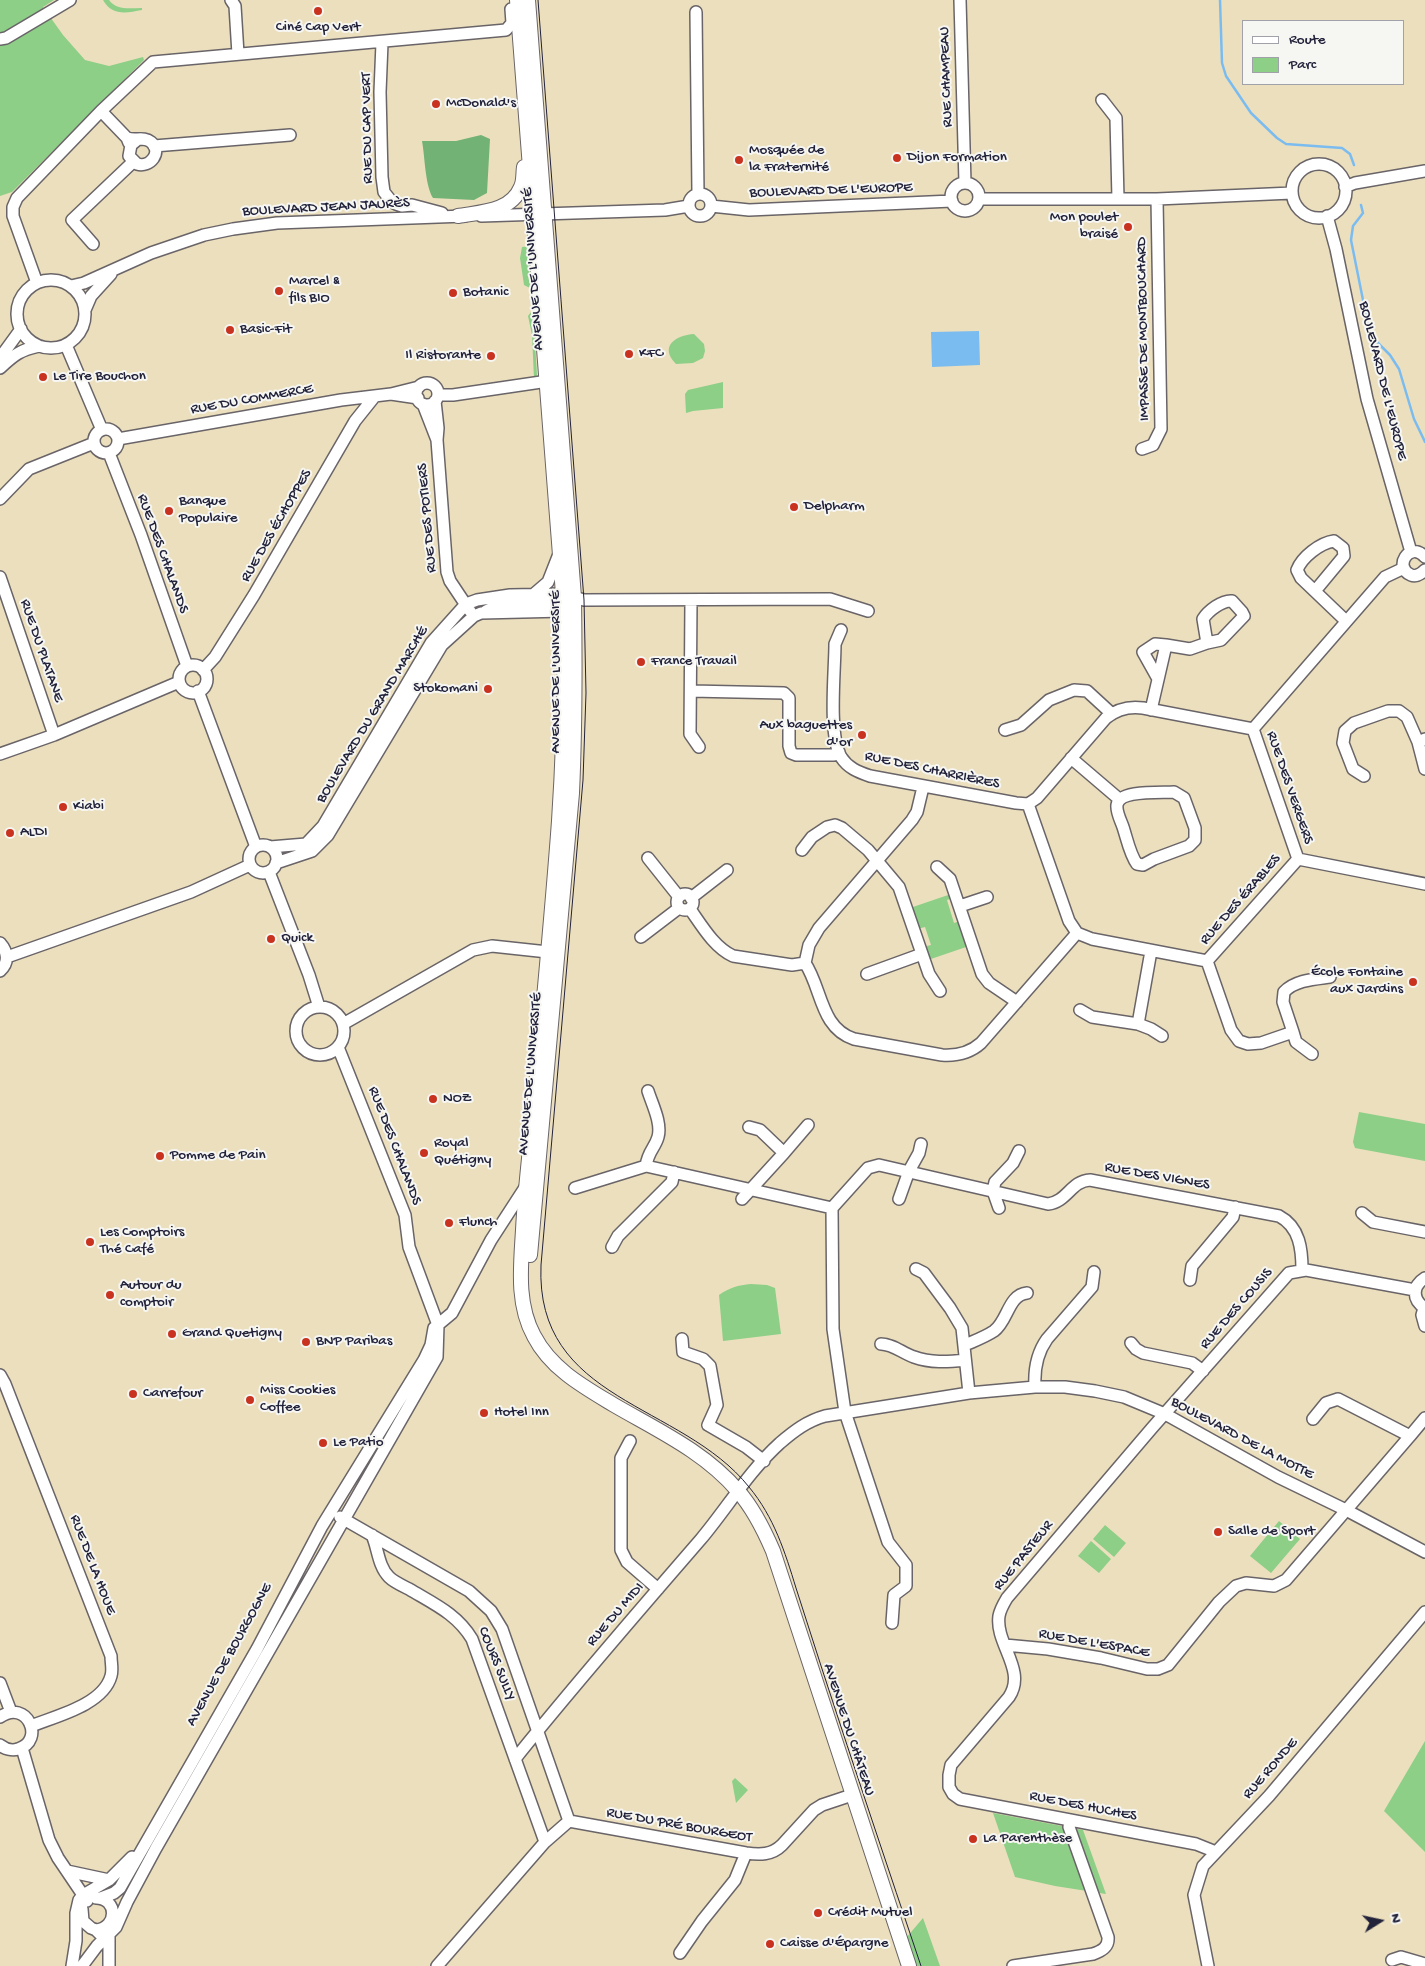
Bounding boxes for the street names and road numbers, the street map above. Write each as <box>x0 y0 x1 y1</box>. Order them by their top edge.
street label: RUE CHAMPEAU <box>936 26 958 128</box>
street label: RUE DU CAP VERT <box>358 72 378 184</box>
street label: BOULEVARD DE L'EUROPE <box>749 179 913 203</box>
street label: AVENUE DE L'UNIVERSITÉ <box>519 187 549 351</box>
street label: BOULEVARD JEAN JAURÈS <box>242 195 410 221</box>
street label: IMPASSE DE MONTBOUCHARD <box>1133 237 1155 421</box>
street label: BOULEVARD DE L'EUROPE <box>1354 300 1410 462</box>
street label: RUE DU COMMERCE <box>189 380 315 420</box>
street label: RUE DES POTIERS <box>414 462 442 574</box>
street label: RUE DES ÉCHOPPES <box>237 467 317 585</box>
street label: RUE DES CHALANDS <box>132 492 192 616</box>
street label: AVENUE DE L'UNIVERSITÉ <box>548 590 566 754</box>
street label: RUE DU PLATANE <box>15 597 67 705</box>
street label: BOULEVARD DU GRAND MARCHÉ <box>313 623 433 807</box>
street label: RUE DES VERGERS <box>1261 729 1317 847</box>
street label: RUE DES CHARRIÈRES <box>863 748 1001 794</box>
street label: RUE DES ÉRABLES <box>1197 851 1285 949</box>
street label: AVENUE DE L'UNIVERSITÉ <box>515 992 547 1156</box>
street label: RUE DES CHALANDS <box>363 1084 425 1208</box>
street label: RUE DES VIGNES <box>1103 1159 1211 1195</box>
street label: RUE DES COUSIS <box>1197 1264 1277 1354</box>
street label: BOULEVARD DE LA MOTTE <box>1167 1394 1317 1484</box>
street label: RUE DE LA HOUE <box>65 1512 119 1618</box>
street label: RUE PASTEUR <box>990 1517 1058 1595</box>
street label: RUE DU MIDI <box>583 1579 649 1651</box>
street label: AVENUE DE BOURGOGNE <box>183 1580 277 1730</box>
street label: COURS SULLY <box>473 1625 519 1703</box>
street label: RUE DE L'ESPACE <box>1037 1625 1151 1663</box>
street label: AVENUE DU CHÂTEAU <box>818 1662 878 1798</box>
street label: RUE RONDE <box>1240 1735 1302 1803</box>
street label: RUE DES HUCHES <box>1028 1788 1138 1826</box>
street label: RUE DU PRÉ BOURGEOT <box>605 1804 753 1848</box>

